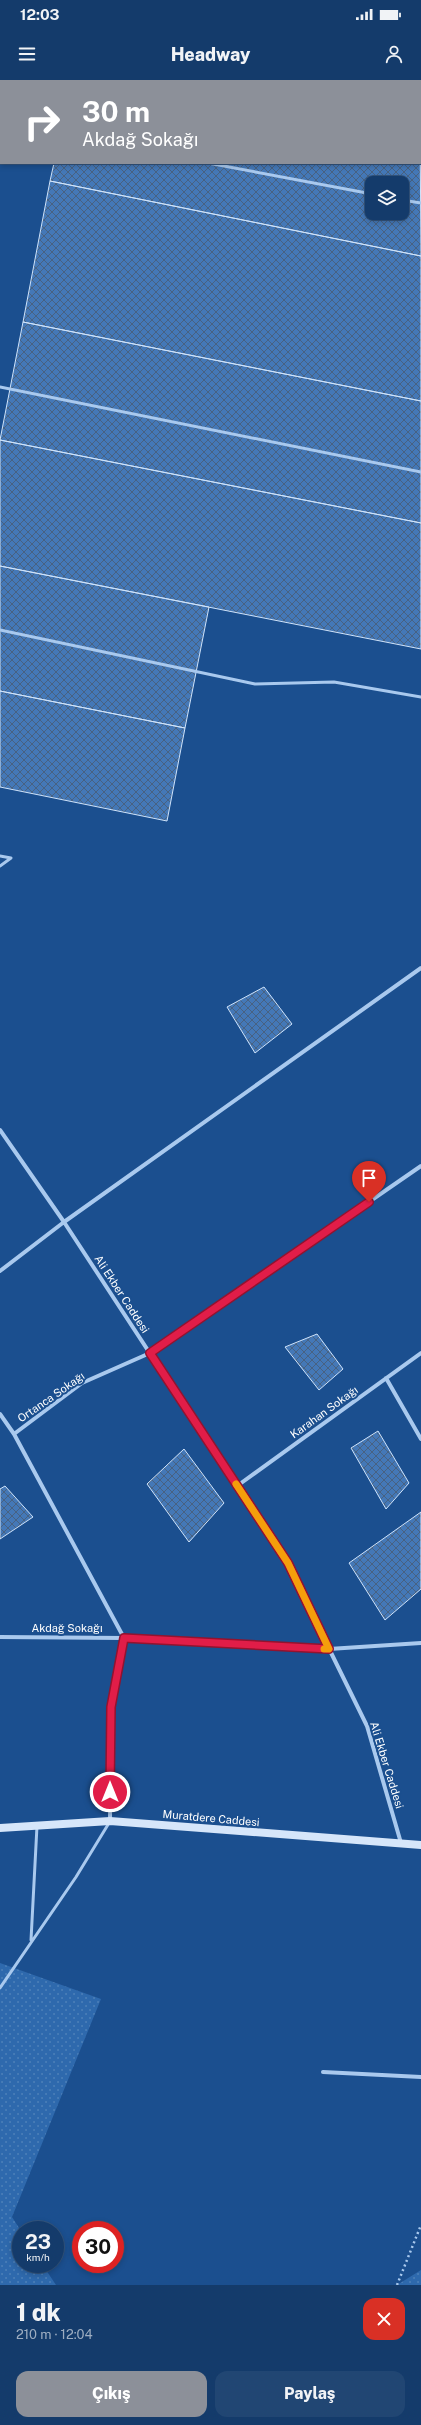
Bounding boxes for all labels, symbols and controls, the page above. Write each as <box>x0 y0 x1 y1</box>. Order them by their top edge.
text: 12:03 <box>20 6 60 23</box>
icon: menu <box>16 43 38 65</box>
icon: person <box>383 43 405 65</box>
text: Headway <box>171 44 250 65</box>
text: 30 m <box>82 95 150 128</box>
icon: right <box>16 96 68 148</box>
text: Akdağ Sokağı <box>82 129 198 150</box>
map controls <box>365 176 409 220</box>
button: layers <box>365 176 409 220</box>
pin <box>352 1161 386 1202</box>
icon: arrive <box>358 1167 380 1189</box>
street label: Ali Ekber Caddesi <box>92 1253 152 1335</box>
street label: Ortanca Sokağı <box>15 1370 87 1424</box>
street label: Karahan Sokağı <box>288 1384 360 1440</box>
street label: Akdağ Sokağı <box>31 1622 103 1634</box>
street label: Ali Ekber Caddesi <box>368 1720 406 1810</box>
position arrow <box>89 1771 131 1813</box>
street label: Muratdere Caddesi <box>162 1808 260 1828</box>
speed limit sign: 30 <box>72 2221 124 2273</box>
text: 23 <box>25 2230 51 2254</box>
text: km/h <box>26 2251 50 2263</box>
text: 1 dk <box>16 2298 61 2326</box>
button: close <box>363 2298 405 2340</box>
text: 210 m · 12:04 <box>16 2327 93 2342</box>
button: Çıkış <box>16 2371 207 2417</box>
button: Paylaş <box>215 2371 405 2417</box>

